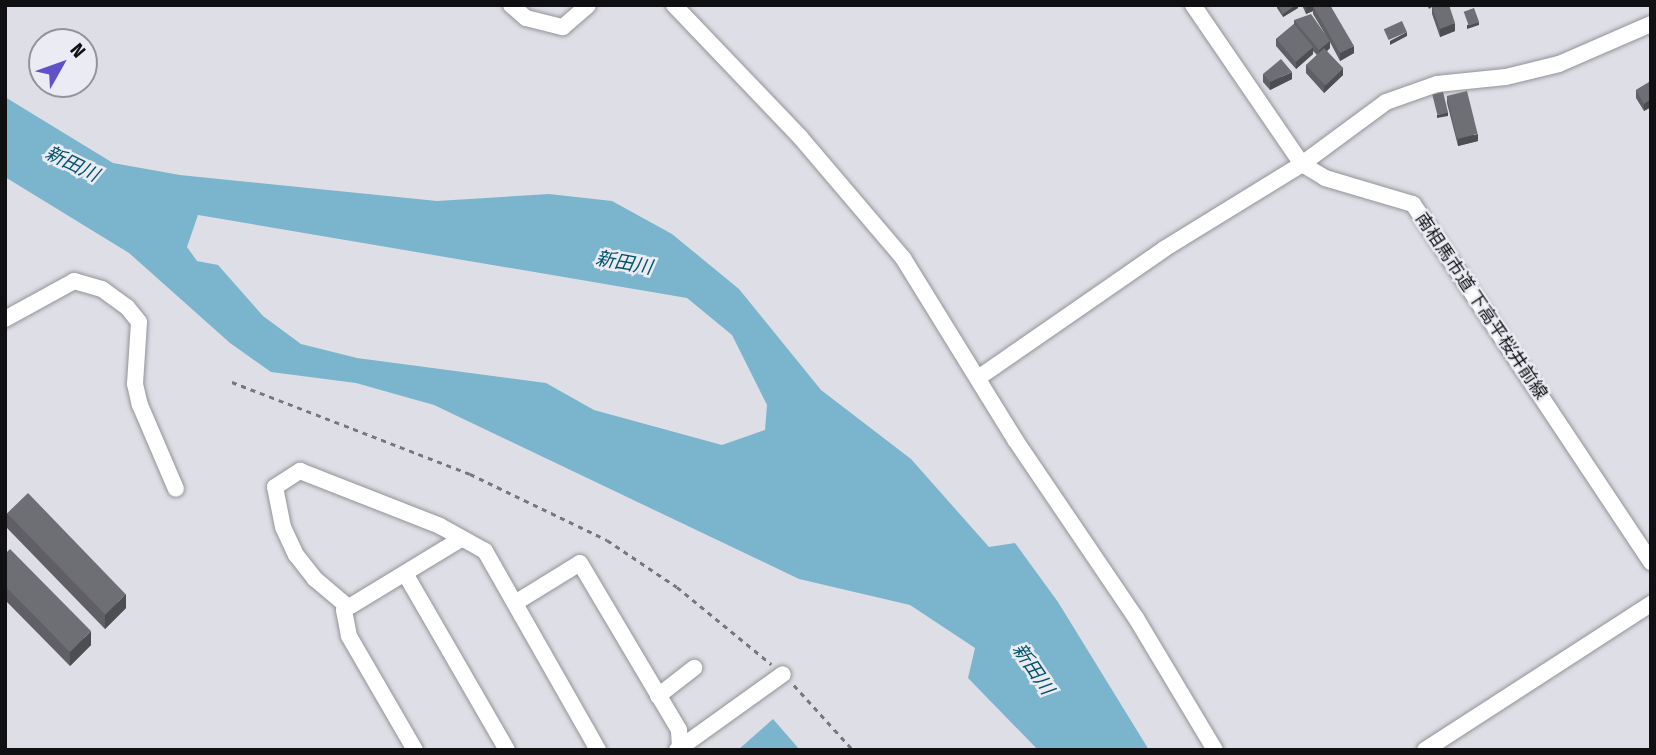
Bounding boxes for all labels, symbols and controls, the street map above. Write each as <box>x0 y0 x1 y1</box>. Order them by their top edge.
north arrow <box>28 28 98 98</box>
text: N <box>65 39 90 62</box>
water label: 新田川 <box>41 141 103 187</box>
street label: 南相馬市道 下高平桜井前線 <box>1410 209 1552 403</box>
water label: 新田川 <box>594 247 654 279</box>
water label: 新田川 <box>1008 639 1058 699</box>

